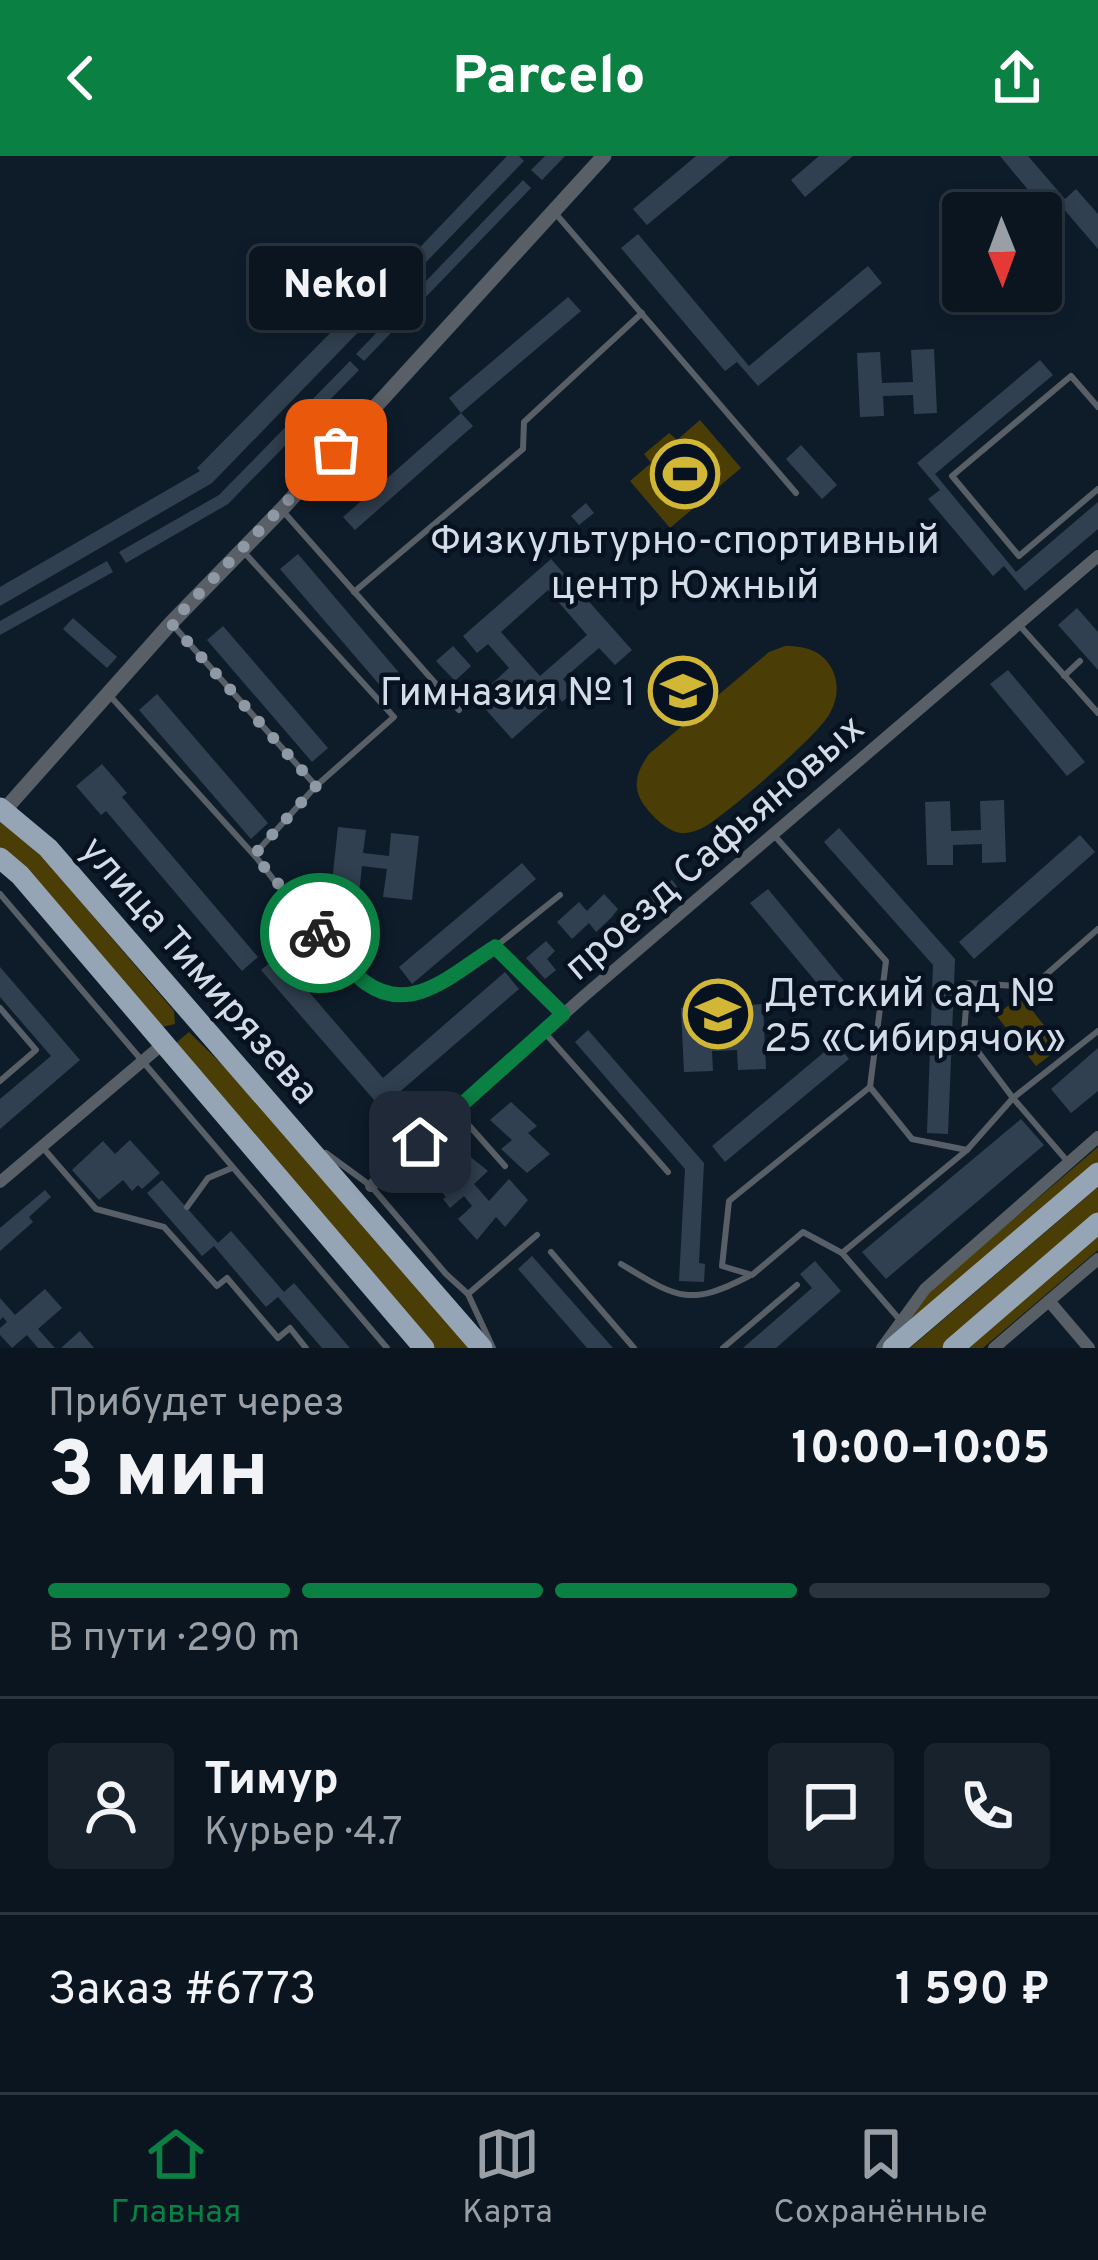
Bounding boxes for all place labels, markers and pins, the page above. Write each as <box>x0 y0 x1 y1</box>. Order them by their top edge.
callout: Nekol <box>249 246 423 330</box>
pin <box>285 399 387 501</box>
sports icon: Физкультурно-спортивный центр Южный <box>650 439 720 509</box>
place label: Физкультурно-спортивный центр Южный <box>430 519 940 613</box>
school or university icon: Гимназия № 1 <box>648 656 718 726</box>
place label: Гимназия № 1 <box>380 671 636 720</box>
place label: Детский сад № 25 «Сибирячок» <box>764 972 1066 1066</box>
school or university icon: Детский сад № 25 «Сибирячок» <box>683 979 753 1049</box>
pin <box>369 1091 471 1193</box>

